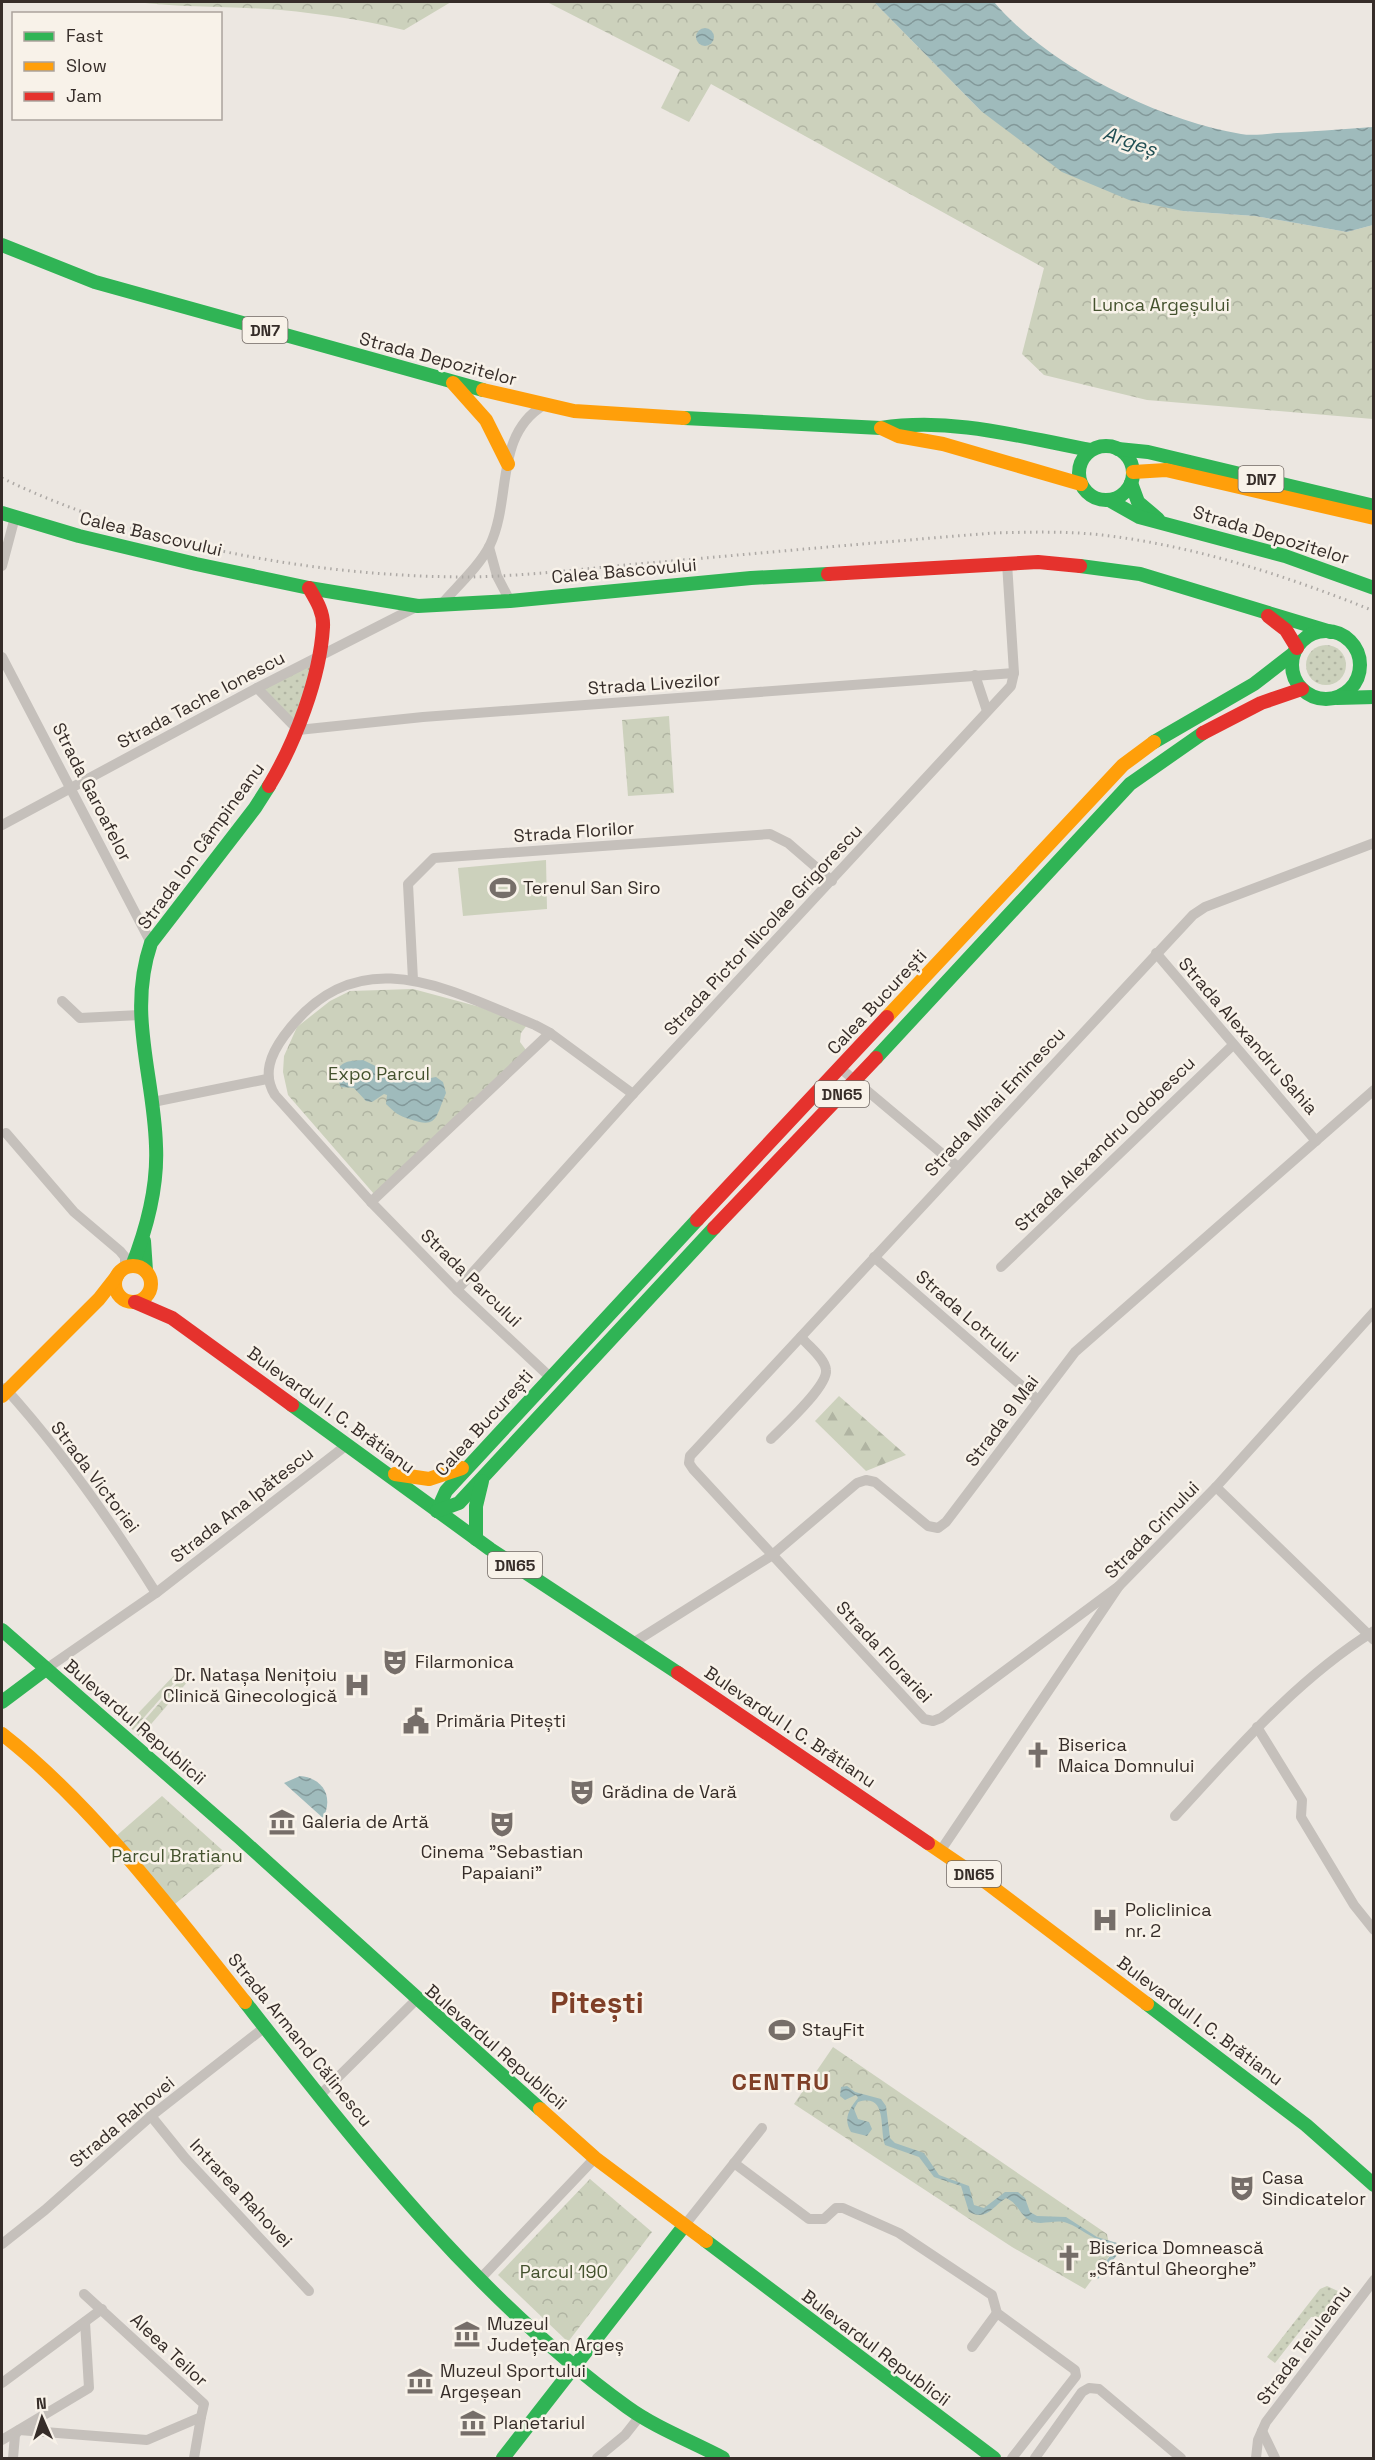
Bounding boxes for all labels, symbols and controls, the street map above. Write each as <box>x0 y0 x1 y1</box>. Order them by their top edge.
legend <box>12 12 222 120</box>
text: Fast <box>66 24 103 47</box>
text: Slow <box>66 54 107 77</box>
text: Jam <box>66 84 102 107</box>
water label: Argeș <box>1100 120 1162 163</box>
park label: Lunca Argeșului <box>1092 293 1230 316</box>
road number: DN7 <box>242 317 288 343</box>
street label: Strada Depozitelor <box>357 326 520 391</box>
road number: DN7 <box>1238 466 1284 492</box>
street label: Strada Depozitelor <box>1190 500 1352 569</box>
street label: Calea Bascovului <box>78 506 225 561</box>
street label: Calea Bascovului <box>550 553 698 588</box>
street label: Strada Tache Ionescu <box>113 646 289 754</box>
street label: Strada Livezilor <box>587 667 721 700</box>
street label: Strada Garoafelor <box>48 719 137 865</box>
street label: Strada Ion Câmpineanu <box>132 758 269 934</box>
street label: Strada Florilor <box>513 816 635 847</box>
street label: Strada Pictor Nicolae Grigorescu <box>658 819 867 1040</box>
sports icon: Terenul San Siro <box>488 873 518 903</box>
place label: Terenul San Siro <box>523 876 661 899</box>
street label: Calea București <box>822 944 931 1059</box>
street label: Strada Alexandru Sahia <box>1174 952 1323 1119</box>
street label: Strada Mihai Eminescu <box>919 1022 1070 1181</box>
street label: Strada Alexandru Odobescu <box>1010 1051 1200 1236</box>
park label: Expo Parcul <box>328 1062 430 1085</box>
road number: DN65 <box>815 1081 869 1107</box>
street label: Strada Parcului <box>416 1224 527 1332</box>
street label: Strada Lotrului <box>911 1265 1024 1367</box>
street label: Bulevardul I. C. Brătianu <box>243 1341 420 1478</box>
street label: Calea București <box>430 1365 538 1481</box>
street label: Strada 9 Mai <box>960 1370 1043 1471</box>
street label: Strada Victoriei <box>46 1416 145 1537</box>
street label: Strada Ana Ipătescu <box>166 1442 318 1568</box>
street label: Strada Crinului <box>1099 1476 1204 1583</box>
road number: DN65 <box>488 1552 542 1578</box>
street label: Strada Florariei <box>831 1596 937 1707</box>
theatre icon: Filarmonica <box>380 1647 410 1677</box>
place label: Filarmonica <box>415 1650 514 1673</box>
street label: Bulevardul Republicii <box>60 1654 211 1789</box>
street label: Bulevardul I. C. Brătianu <box>700 1661 880 1793</box>
place label: Dr. Natașa Nenițoiu Clinică Ginecologică <box>163 1663 337 1707</box>
hospital icon: Dr. Natașa Nenițoiu Clinică Ginecologică <box>342 1670 372 1700</box>
public building icon: Primăria Pitești <box>401 1706 431 1736</box>
place label: Primăria Pitești <box>436 1709 566 1732</box>
place label: Biserica Maica Domnului <box>1058 1733 1194 1777</box>
church icon: Biserica Maica Domnului <box>1023 1740 1053 1770</box>
theatre icon: Grădina de Vară <box>567 1777 597 1807</box>
place label: Grădina de Vară <box>602 1780 737 1803</box>
museum icon: Galeria de Artă <box>267 1807 297 1837</box>
theatre icon: Cinema "Sebastian Papaiani" <box>487 1809 517 1839</box>
place label: Galeria de Artă <box>302 1810 429 1833</box>
place label: Cinema "Sebastian Papaiani" <box>421 1840 583 1884</box>
park label: Parcul Bratianu <box>111 1844 243 1867</box>
road number: DN65 <box>947 1861 1001 1887</box>
place label: Policlinica nr. 2 <box>1125 1898 1212 1942</box>
hospital icon: Policlinica nr. 2 <box>1090 1905 1120 1935</box>
street label: Strada Armand Călinescu <box>223 1948 378 2131</box>
street label: Bulevardul I. C. Brătianu <box>1113 1951 1288 2090</box>
street label: Bulevardul Republicii <box>421 1979 572 2114</box>
district label: Pitești <box>550 1983 644 2022</box>
sports icon: StayFit <box>767 2015 797 2045</box>
place label: StayFit <box>802 2018 865 2041</box>
district label: CENTRU <box>731 2066 831 2097</box>
street label: Strada Rahovei <box>64 2071 179 2172</box>
street label: Intrarea Rahovei <box>185 2134 298 2252</box>
place label: Casa Sindicatelor <box>1262 2166 1366 2210</box>
theatre icon: Casa Sindicatelor <box>1227 2173 1257 2203</box>
place label: Biserica Domnească „Sfântul Gheorghe” <box>1089 2236 1264 2280</box>
church icon: Biserica Domnească „Sfântul Gheorghe” <box>1054 2243 1084 2273</box>
park label: Parcul 190 <box>520 2260 608 2283</box>
street label: Strada Teiuleanu <box>1251 2280 1356 2409</box>
street label: Bulevardul Republicii <box>797 2284 955 2411</box>
street label: Aleea Teilor <box>126 2308 213 2392</box>
place label: Muzeul Județean Argeș <box>487 2312 624 2356</box>
museum icon: Muzeul Județean Argeș <box>452 2319 482 2349</box>
place label: Muzeul Sportului Argeșean <box>440 2359 586 2403</box>
museum icon: Muzeul Sportului Argeșean <box>405 2366 435 2396</box>
north arrow <box>12 2388 72 2448</box>
text: N <box>35 2393 47 2414</box>
museum icon: Planetariul <box>458 2408 488 2438</box>
place label: Planetariul <box>493 2411 585 2434</box>

